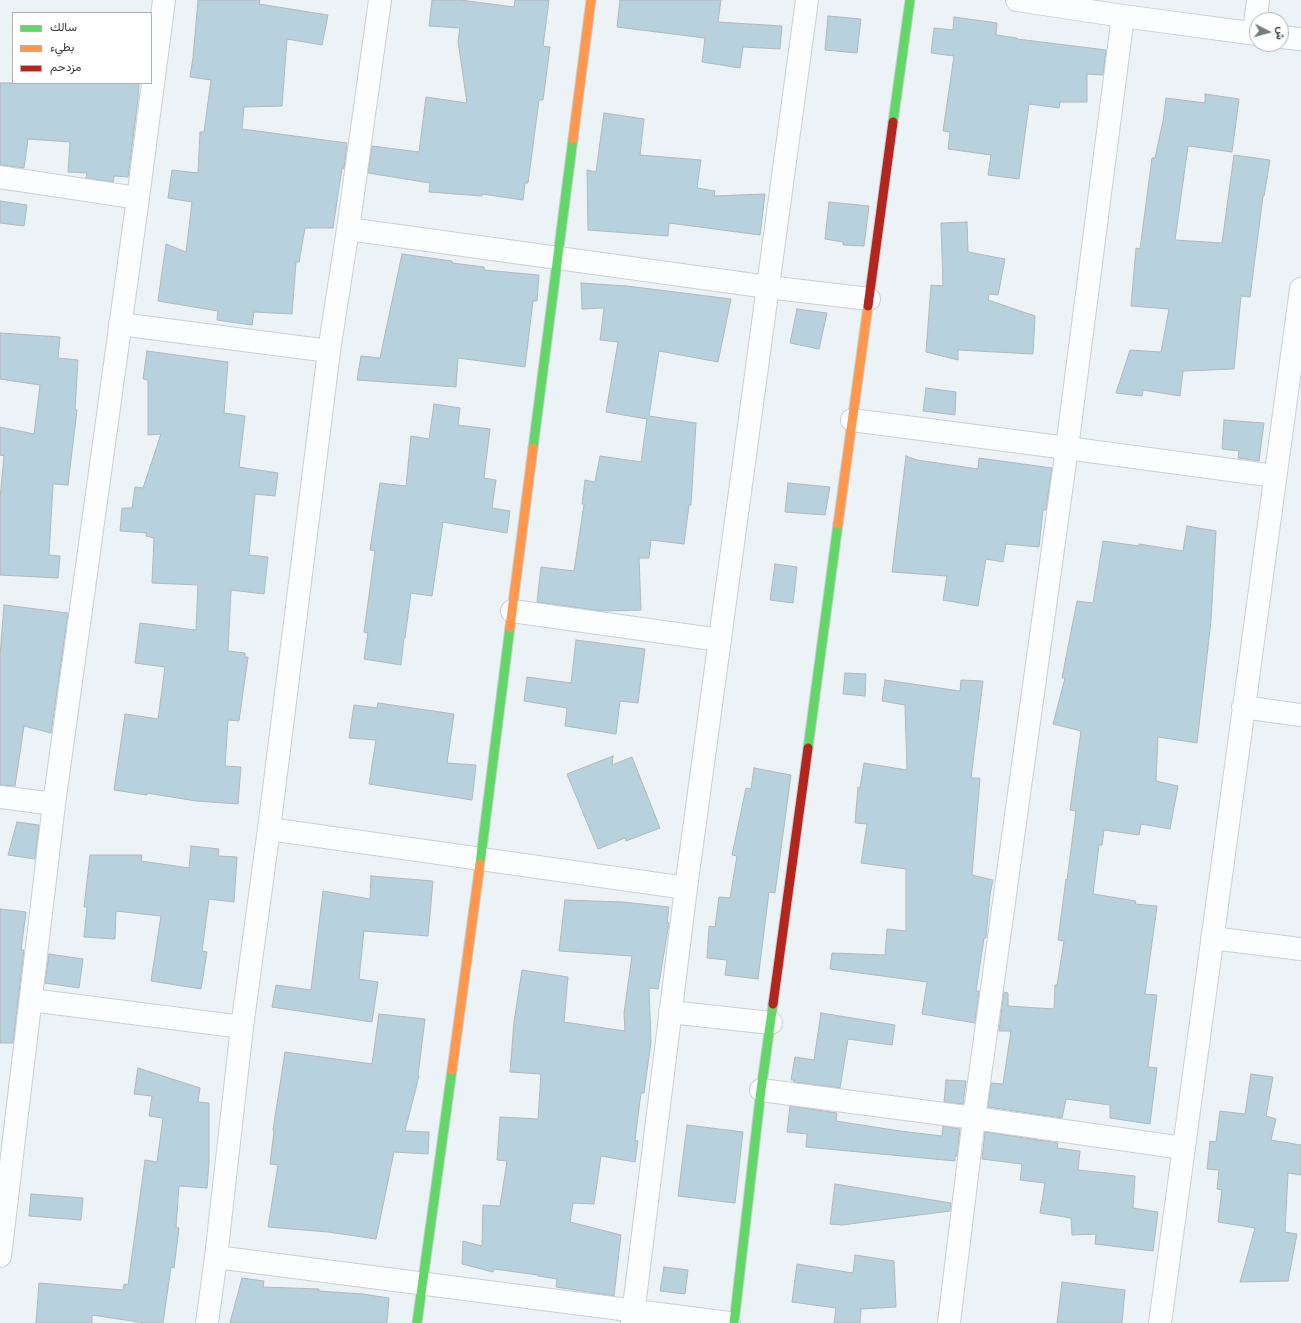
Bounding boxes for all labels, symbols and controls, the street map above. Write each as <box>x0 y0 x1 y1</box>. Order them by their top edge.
legend <box>12 12 152 84</box>
north arrow <box>1249 12 1289 52</box>
text: سالك <box>50 19 77 35</box>
text: ش <box>1272 26 1289 41</box>
text: بطيء <box>50 39 74 55</box>
text: مزدحم <box>50 59 81 75</box>

